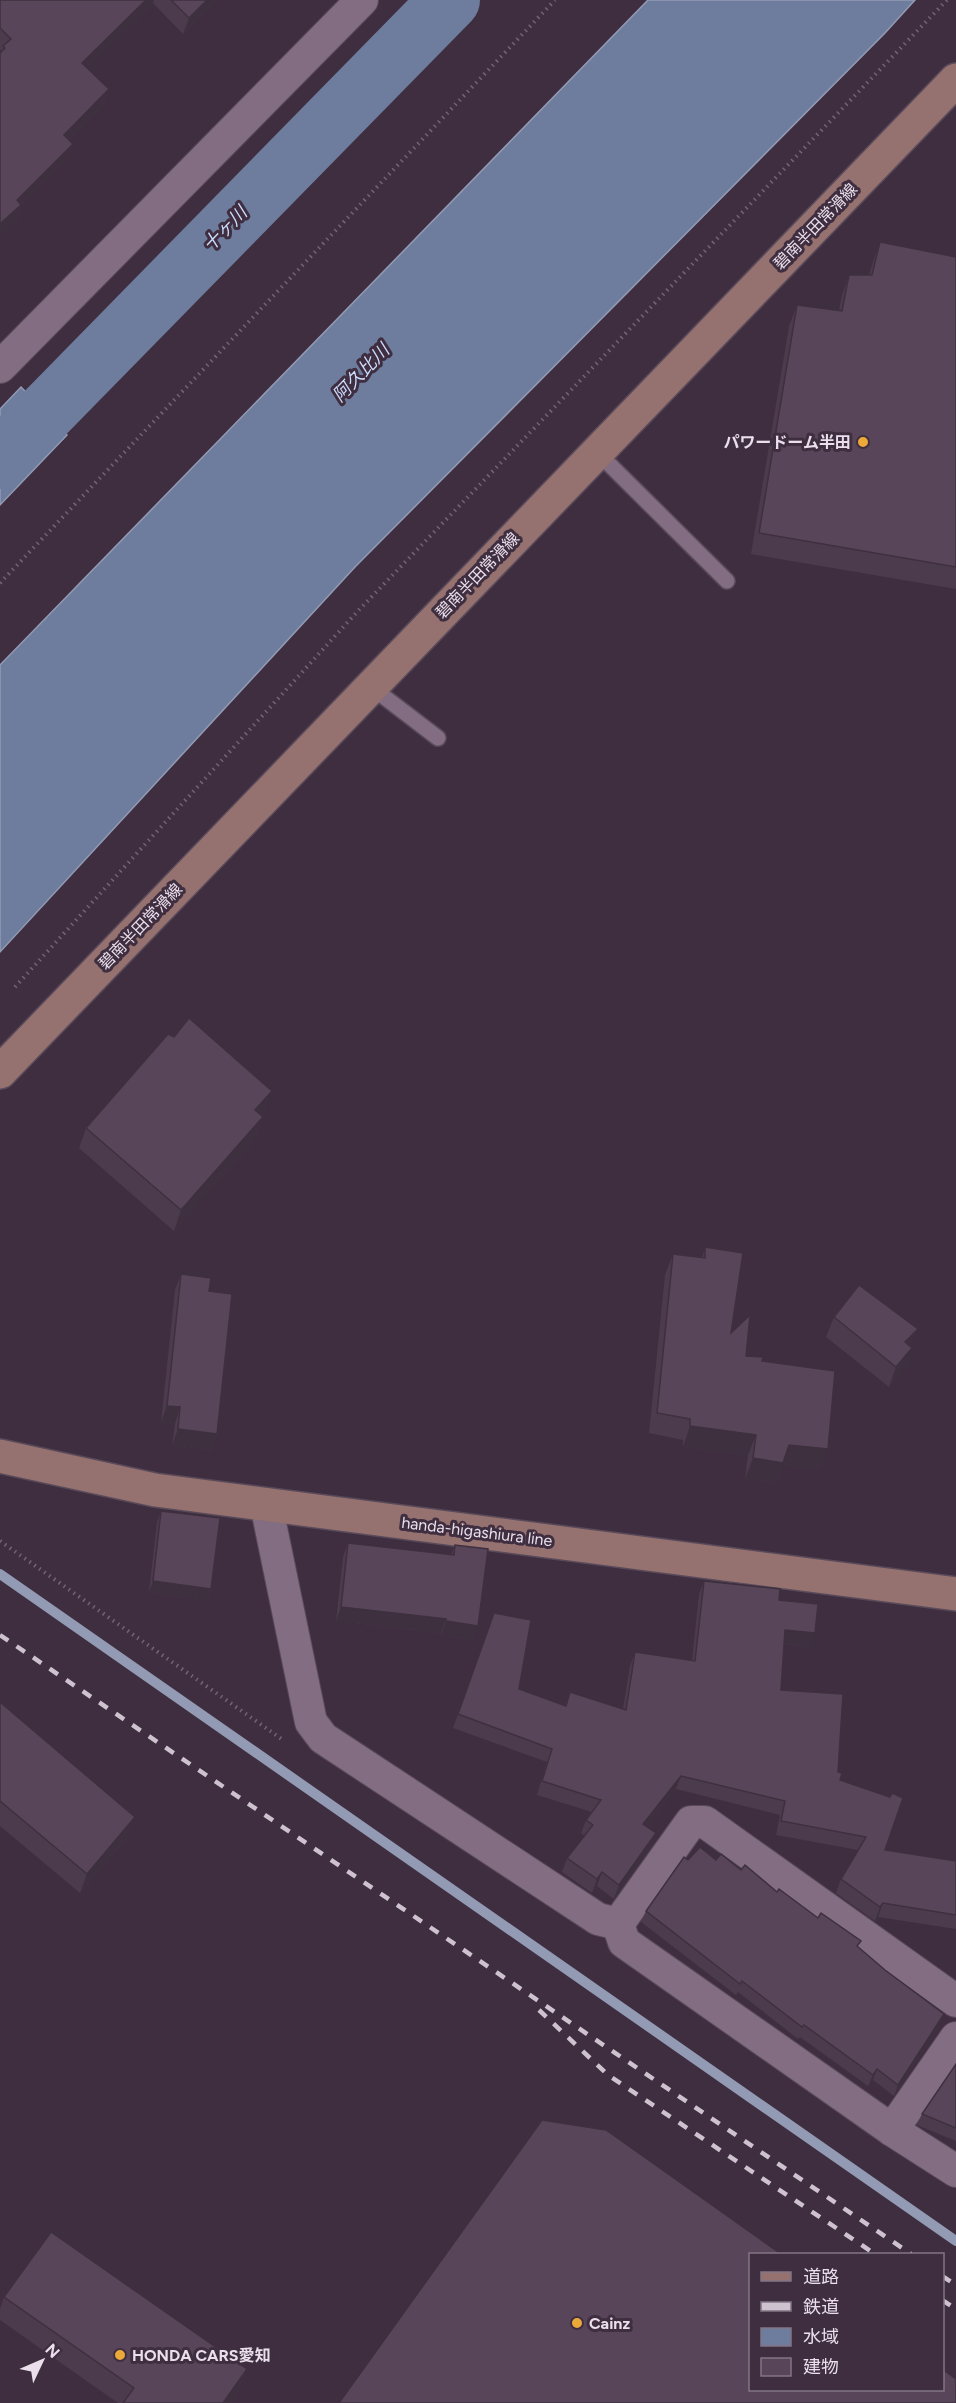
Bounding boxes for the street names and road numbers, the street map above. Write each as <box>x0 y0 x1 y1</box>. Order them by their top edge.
street label: 碧南半田常滑線 <box>770 179 861 273</box>
street label: 碧南半田常滑線 <box>432 528 523 622</box>
street label: 碧南半田常滑線 <box>95 879 186 973</box>
street label: handa-higashiura line <box>400 1513 554 1550</box>

